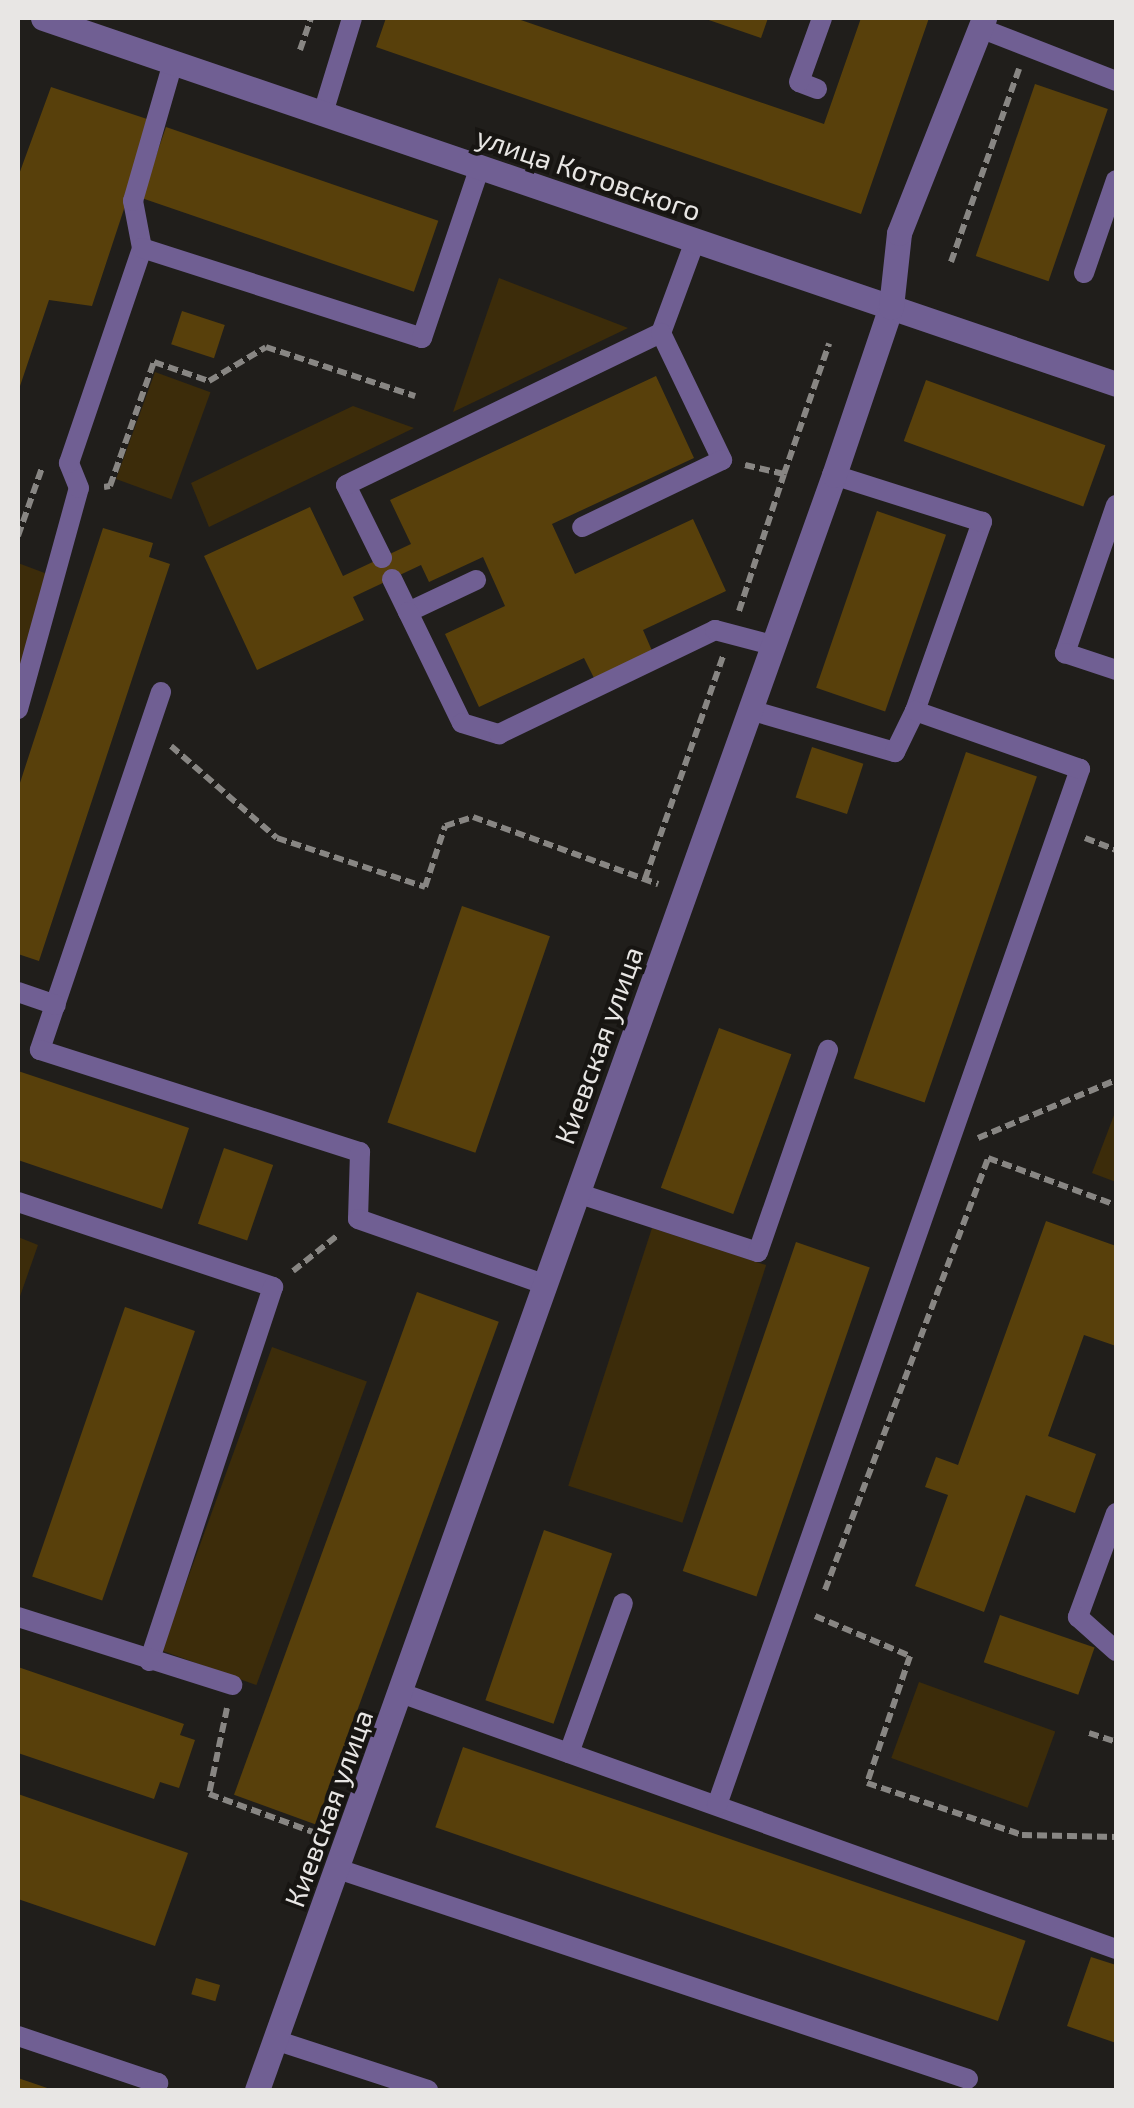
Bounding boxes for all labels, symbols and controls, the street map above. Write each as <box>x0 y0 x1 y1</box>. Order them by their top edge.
street label: улица Котовского <box>472 119 706 227</box>
street label: Киевская улица <box>547 942 649 1148</box>
street label: Киевская улица <box>277 1705 379 1911</box>

